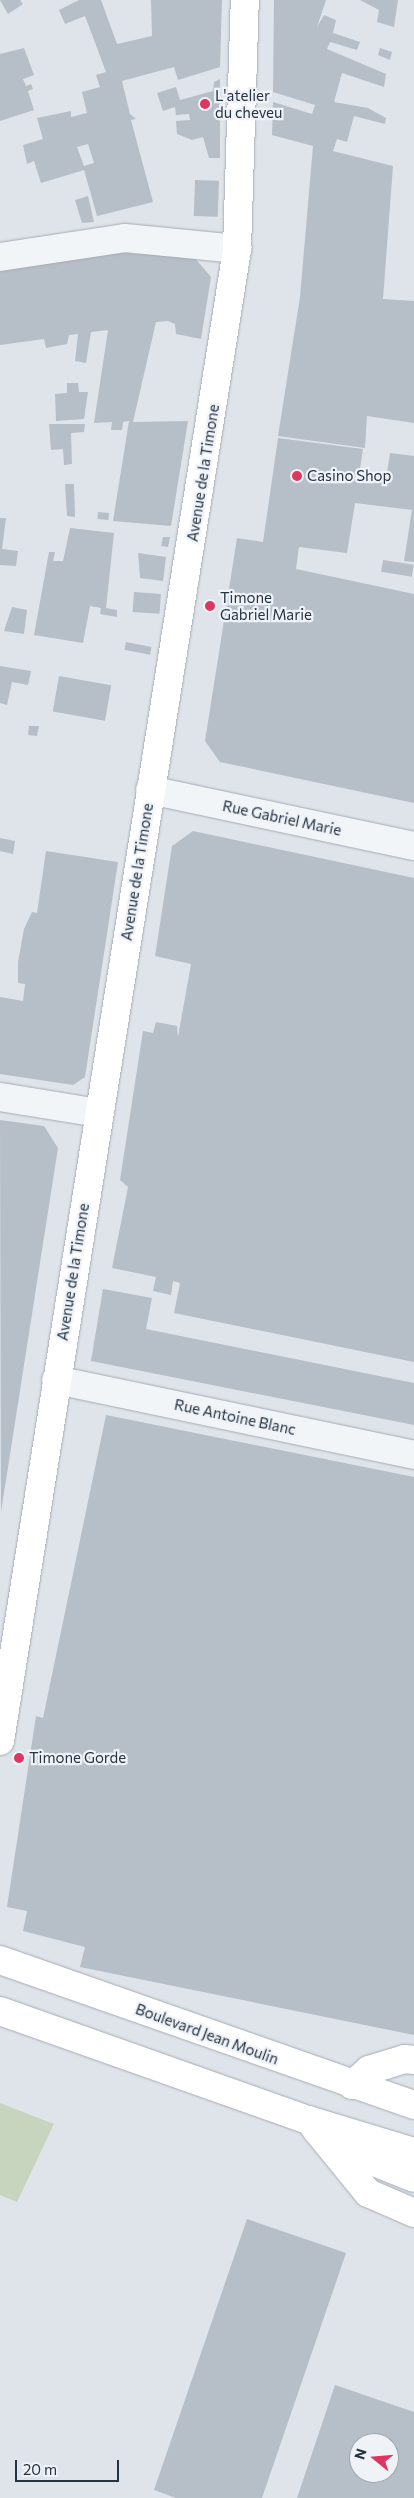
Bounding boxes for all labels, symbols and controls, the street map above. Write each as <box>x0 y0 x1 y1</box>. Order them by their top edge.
place label: L'atelier du cheveu <box>215 86 282 121</box>
marker: L'atelier du cheveu <box>199 98 211 110</box>
street label: Avenue de la Timone <box>183 403 223 543</box>
place label: Casino Shop <box>307 467 391 485</box>
marker: Casino Shop <box>291 470 303 482</box>
place label: Timone Gabriel Marie <box>220 588 312 623</box>
marker: Timone Gabriel Marie <box>204 600 216 612</box>
street label: Rue Gabriel Marie <box>221 797 343 839</box>
street label: Avenue de la Timone <box>117 802 157 942</box>
street label: Avenue de la Timone <box>53 1202 93 1342</box>
street label: Rue Antoine Blanc <box>173 1395 297 1439</box>
place label: Timone Gorde <box>29 1749 126 1767</box>
marker: Timone Gorde <box>13 1752 25 1764</box>
street label: Boulevard Jean Moulin <box>133 2000 281 2068</box>
north arrow <box>349 2433 399 2483</box>
text: N <box>350 2446 370 2461</box>
scale bar <box>18 2450 121 2482</box>
text: 20 m <box>23 2460 57 2478</box>

